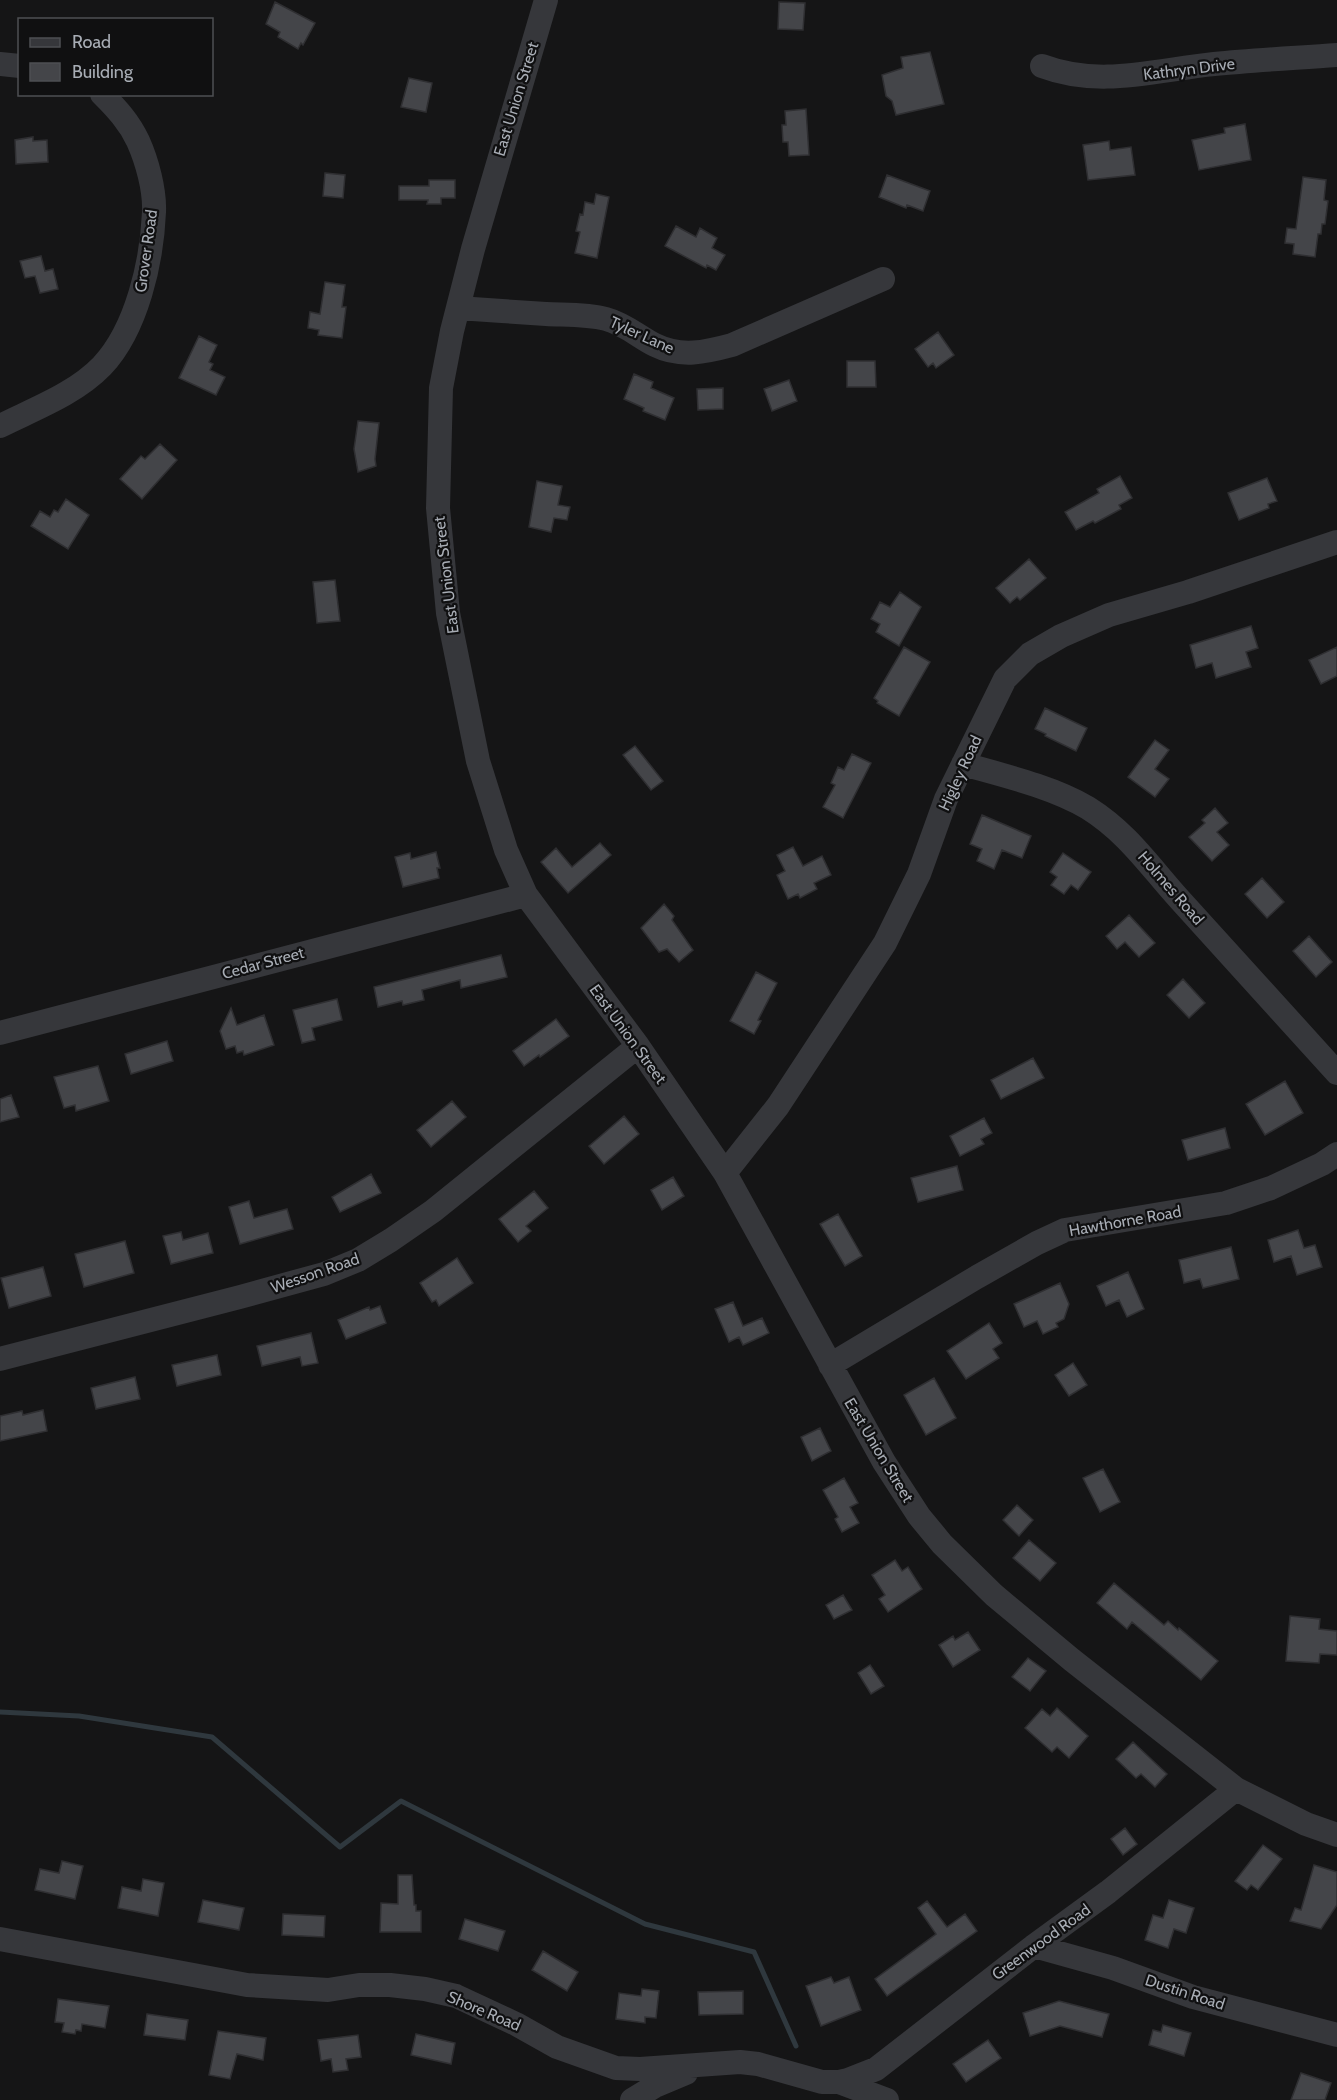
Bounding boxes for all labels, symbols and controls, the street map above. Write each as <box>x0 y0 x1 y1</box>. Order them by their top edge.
legend <box>18 18 213 96</box>
text: Road <box>72 31 111 53</box>
street label: East Union Street <box>490 39 543 158</box>
street label: Kathryn Drive <box>1142 54 1236 84</box>
text: Building <box>72 61 134 83</box>
street label: Grover Road <box>131 208 161 294</box>
street label: Tyler Lane <box>607 312 677 358</box>
street label: East Union Street <box>429 515 463 635</box>
street label: Higley Road <box>934 732 986 814</box>
street label: Holmes Road <box>1134 847 1208 929</box>
street label: Cedar Street <box>220 943 307 983</box>
street label: East Union Street <box>586 981 671 1088</box>
street label: Hawthorne Road <box>1067 1202 1183 1240</box>
street label: Wesson Road <box>268 1249 362 1297</box>
street label: East Union Street <box>840 1394 918 1506</box>
street label: Greenwood Road <box>988 1900 1094 1984</box>
street label: Dustin Road <box>1143 1970 1227 2014</box>
street label: Shore Road <box>444 1987 524 2035</box>

